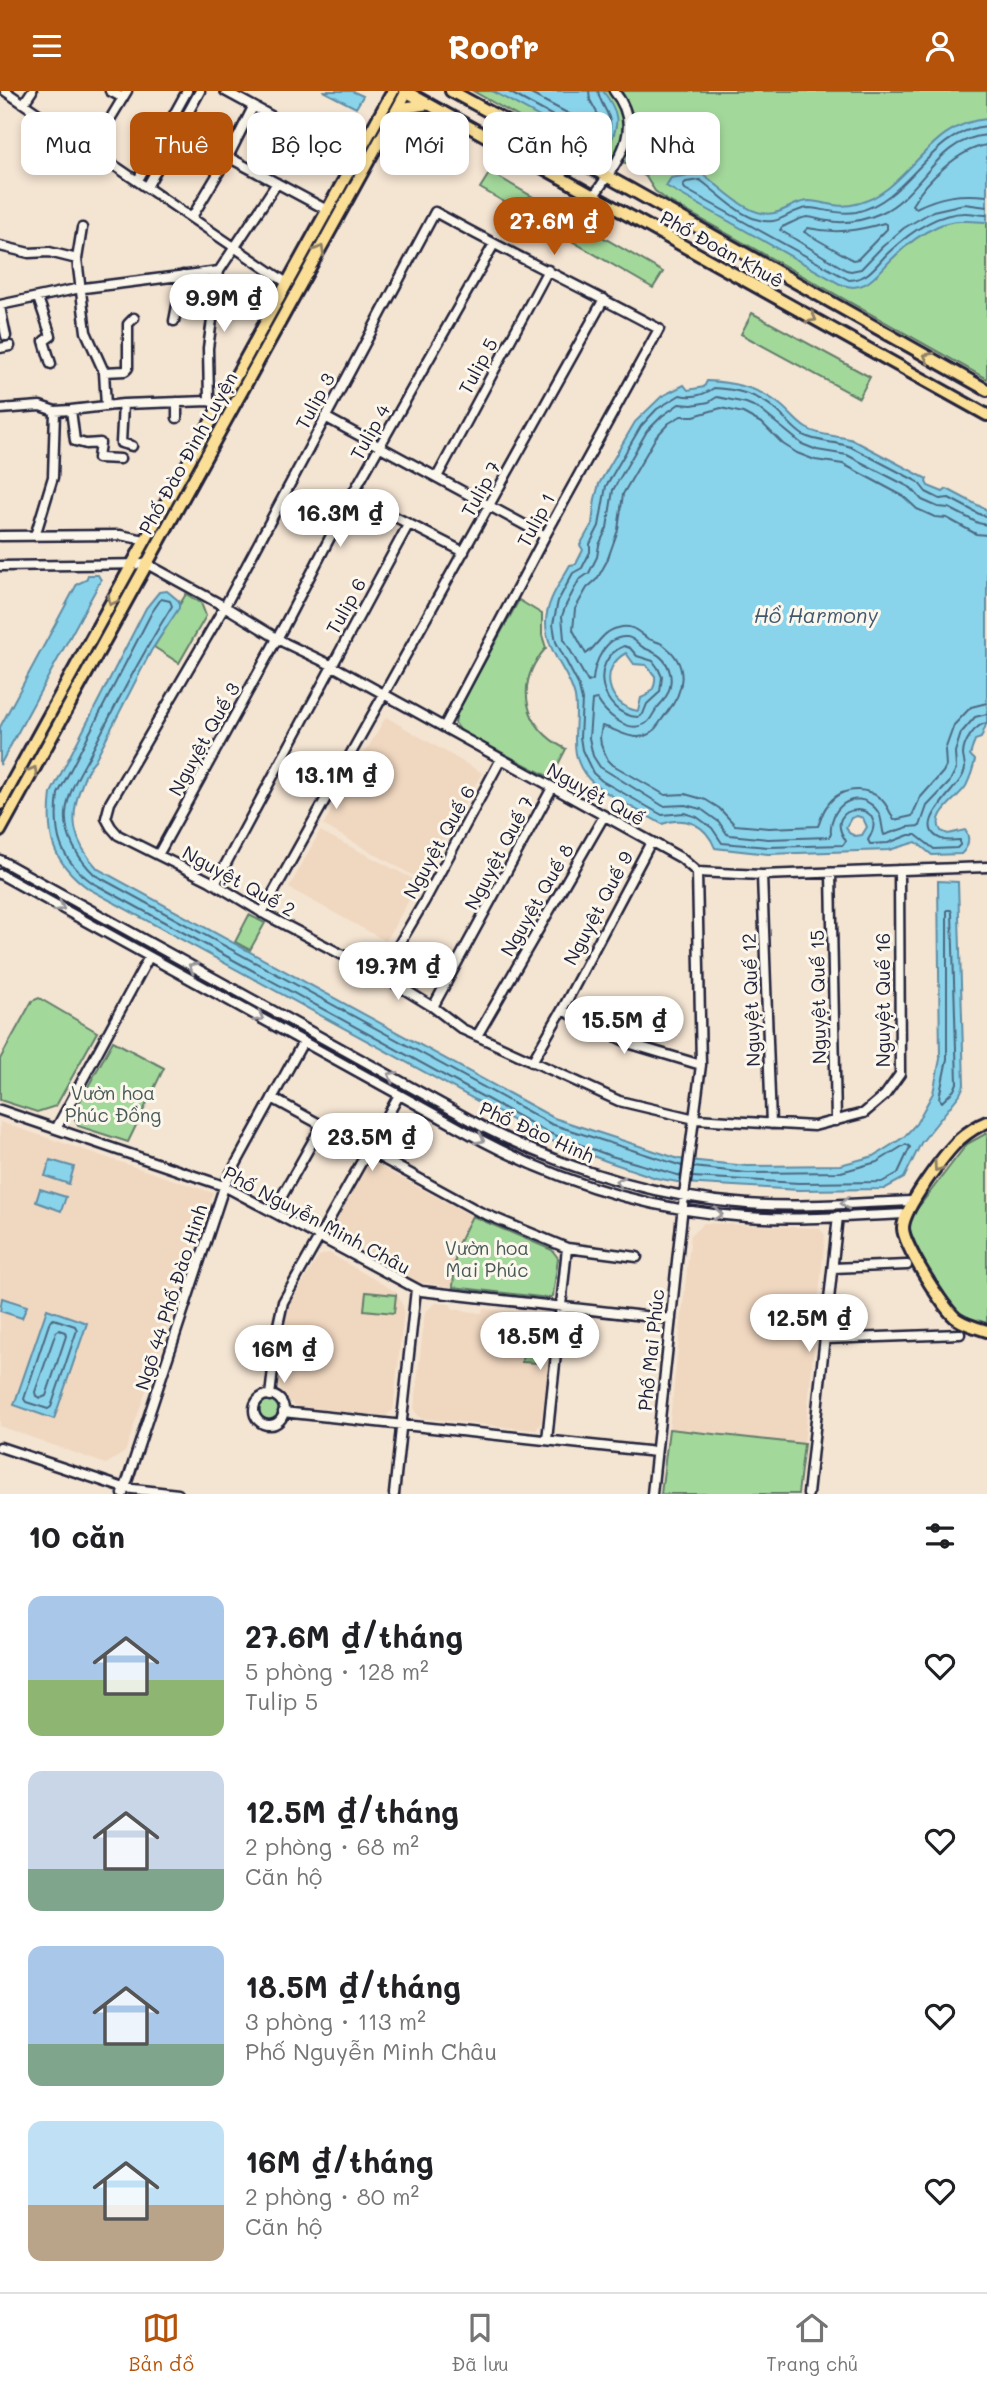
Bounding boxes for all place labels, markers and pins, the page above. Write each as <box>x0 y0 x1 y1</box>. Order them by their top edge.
pin: 27.6M ₫ <box>489 197 619 257</box>
pin: 9.9M ₫ <box>167 275 281 334</box>
pin: 16.3M ₫ <box>275 489 405 549</box>
pin: 13.1M ₫ <box>271 751 401 811</box>
pin: 19.7M ₫ <box>333 943 463 1002</box>
pin: 15.5M ₫ <box>559 997 689 1056</box>
pin: 23.5M ₫ <box>307 1114 437 1173</box>
pin: 12.5M ₫ <box>744 1295 874 1354</box>
pin: 18.5M ₫ <box>475 1313 605 1372</box>
pin: 16M ₫ <box>235 1325 333 1385</box>

